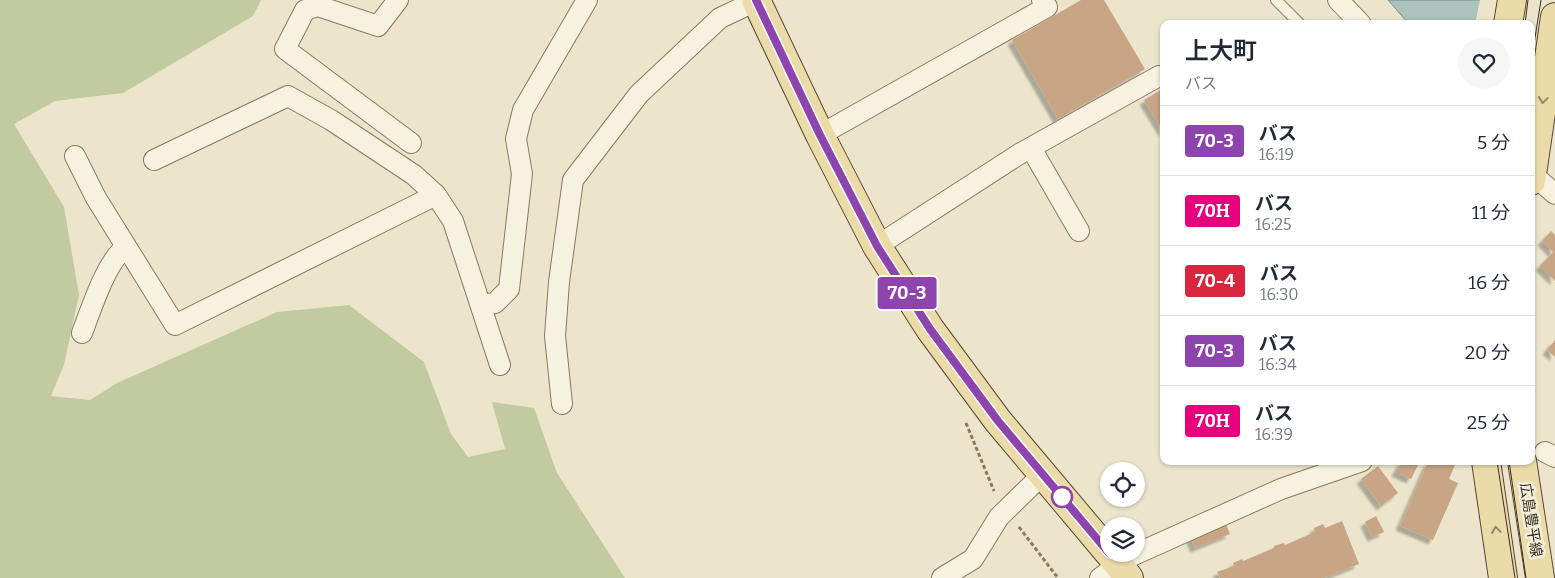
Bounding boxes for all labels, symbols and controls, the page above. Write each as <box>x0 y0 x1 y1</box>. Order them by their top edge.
text: 上大町 <box>1185 37 1257 65</box>
button: heart <box>1458 37 1510 89</box>
text: バス <box>1185 74 1217 93</box>
one-way arrow <box>1538 96 1549 104</box>
text: バス <box>1259 122 1297 145</box>
text: 70-3 <box>1195 130 1234 152</box>
text: 5 分 <box>1477 131 1510 154</box>
text: 16:19 <box>1259 145 1294 164</box>
text: バス <box>1255 192 1293 215</box>
text: 70H <box>1195 200 1230 222</box>
text: 11 分 <box>1472 201 1510 224</box>
text: 16:25 <box>1255 215 1292 234</box>
text: バス <box>1260 262 1298 285</box>
text: 70-4 <box>1195 270 1235 292</box>
text: 16 分 <box>1468 271 1510 294</box>
line badge: 70-3 <box>872 277 942 309</box>
text: 70-3 <box>888 282 926 304</box>
text: 16:30 <box>1260 285 1299 304</box>
text: バス <box>1259 332 1297 355</box>
text: 70-3 <box>1195 340 1234 362</box>
text: 20 分 <box>1465 341 1510 364</box>
text: 16:34 <box>1259 355 1297 374</box>
text: バス <box>1255 402 1293 425</box>
text: 70H <box>1195 410 1230 432</box>
text: 25 分 <box>1467 411 1510 434</box>
text: 16:39 <box>1255 425 1293 444</box>
map controls <box>1100 462 1145 562</box>
button: locate <box>1100 462 1145 507</box>
street label: 広島豊平線 <box>1516 482 1546 558</box>
unlabelled marker <box>1051 486 1073 508</box>
button: layers <box>1100 517 1145 562</box>
one-way arrow <box>1491 525 1502 533</box>

